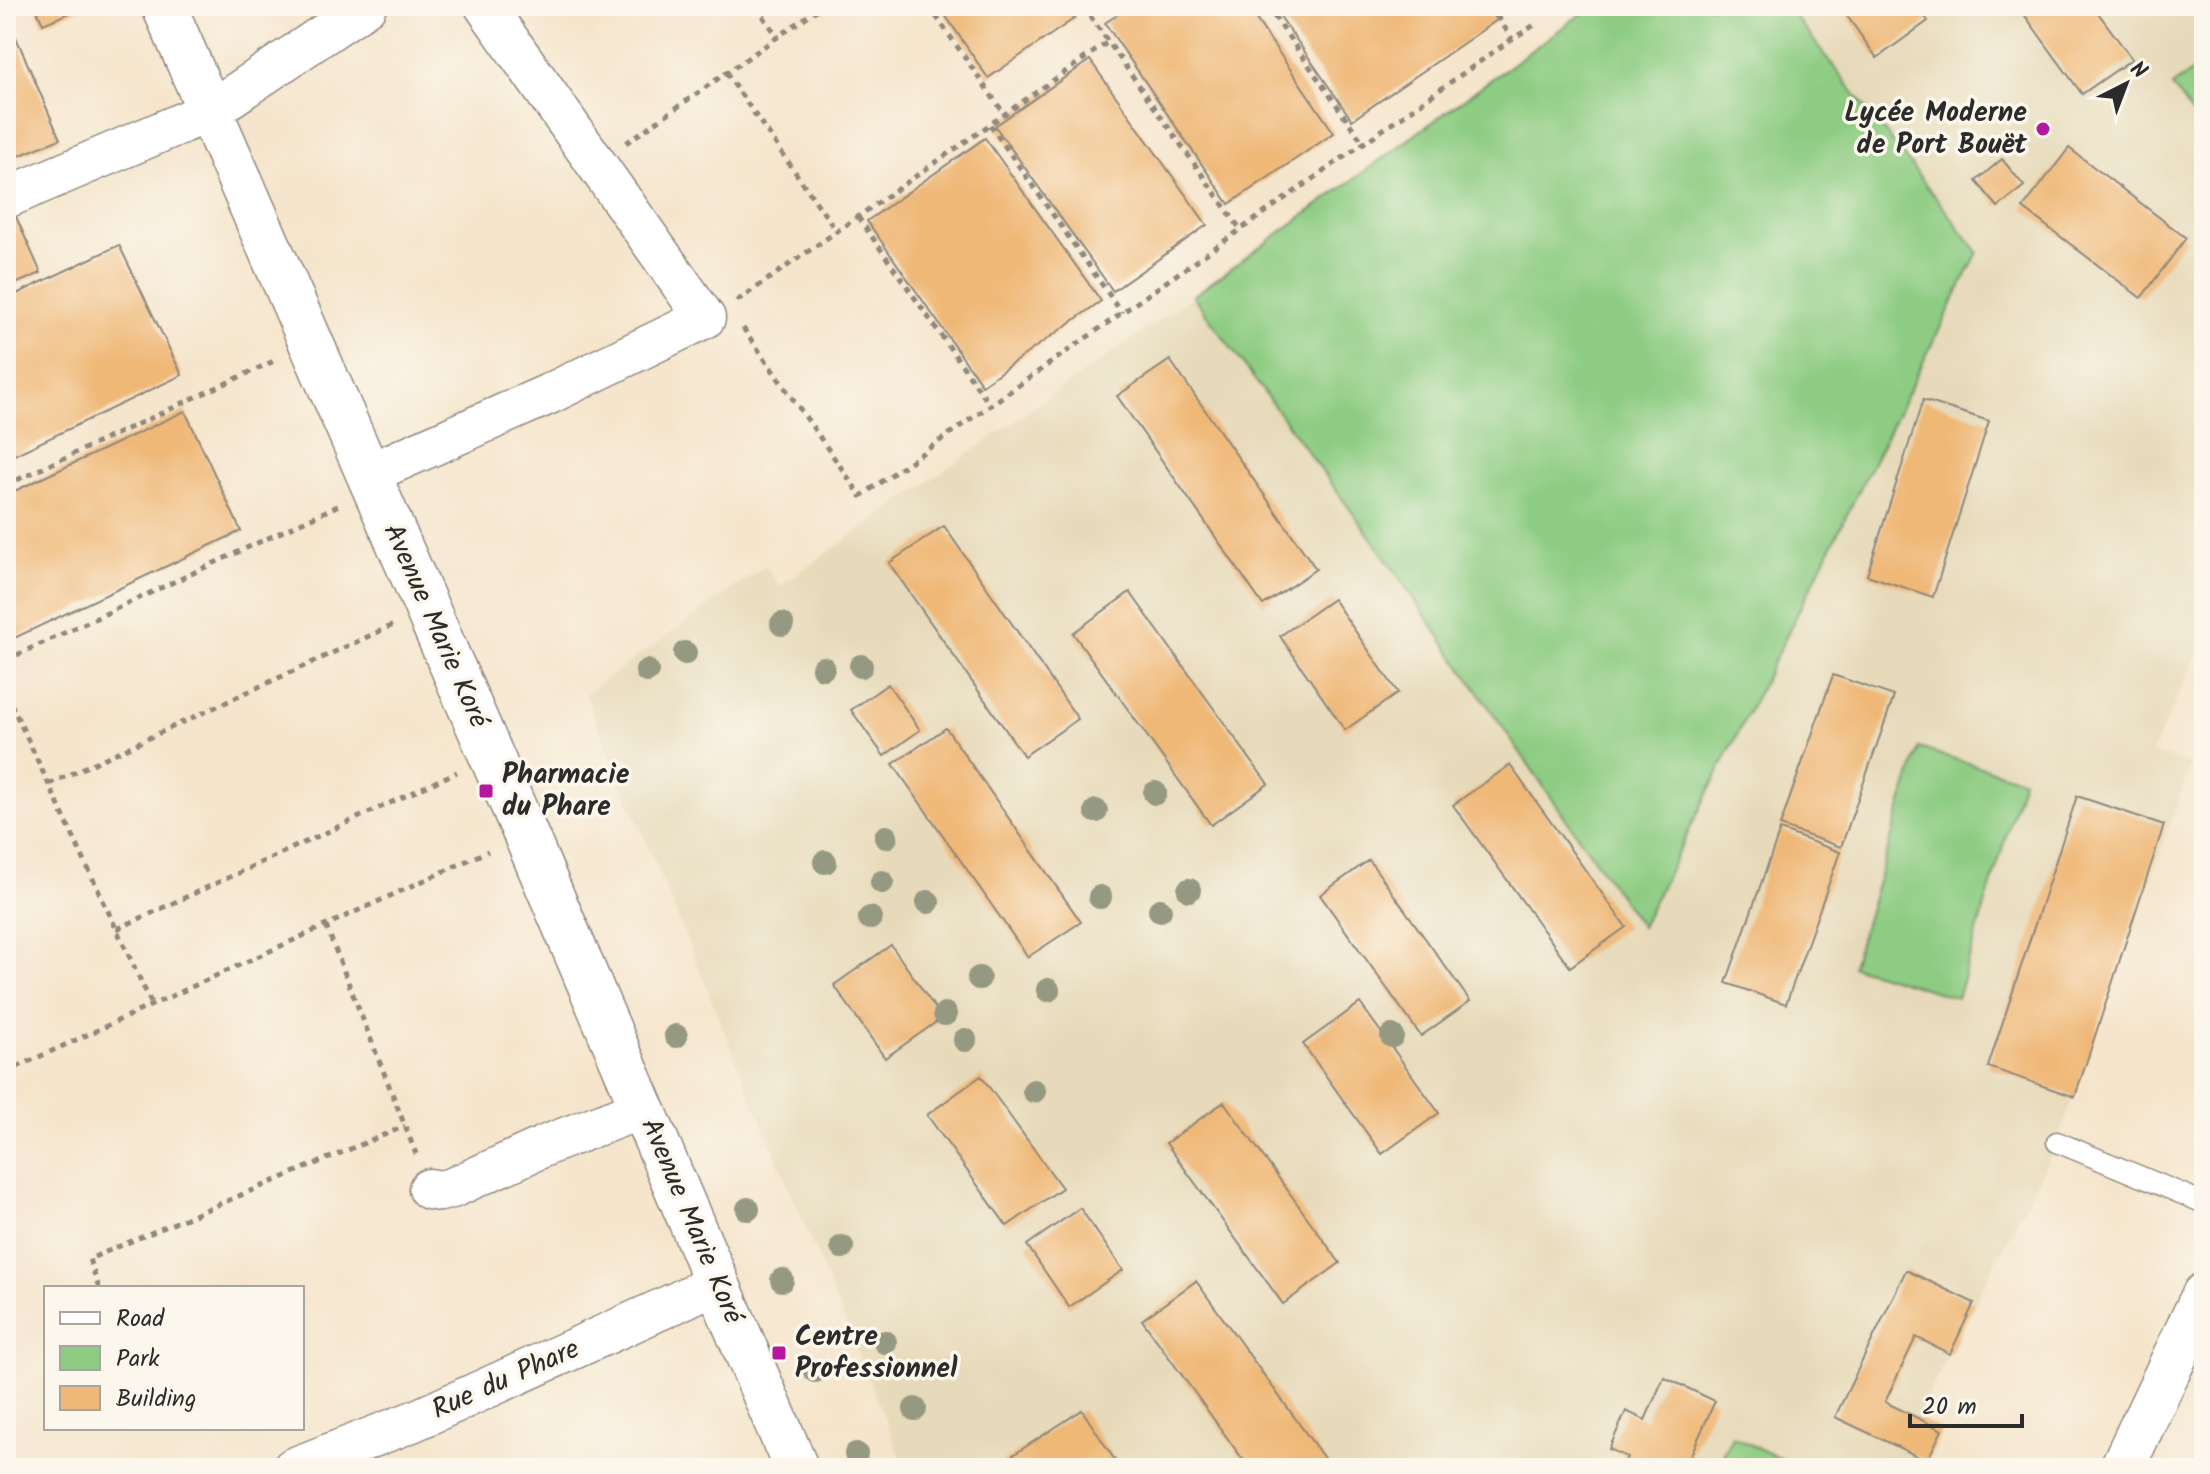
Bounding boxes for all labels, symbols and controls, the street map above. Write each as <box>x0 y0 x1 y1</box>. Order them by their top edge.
north arrow <box>2086 44 2166 124</box>
text: N <box>2121 53 2155 89</box>
place label: Lycée Moderne de Port Bouët <box>1844 91 2027 168</box>
marker: Lycée Moderne de Port Bouët <box>2034 120 2052 138</box>
street label: Avenue Marie Koré <box>370 517 501 737</box>
place label: Pharmacie du Phare <box>502 753 630 830</box>
marker: Pharmacie du Phare <box>477 782 495 800</box>
street label: Avenue Marie Koré <box>627 1111 755 1332</box>
legend <box>44 1286 304 1430</box>
text: Road <box>116 1300 165 1339</box>
place label: Centre Professionnel <box>795 1315 958 1392</box>
street label: Rue du Phare <box>425 1327 587 1433</box>
text: Park <box>116 1340 160 1379</box>
marker: Centre Professionnel <box>770 1344 788 1362</box>
scale bar <box>1910 1378 2022 1428</box>
text: Building <box>116 1380 196 1419</box>
text: 20 m <box>1922 1388 1977 1427</box>

